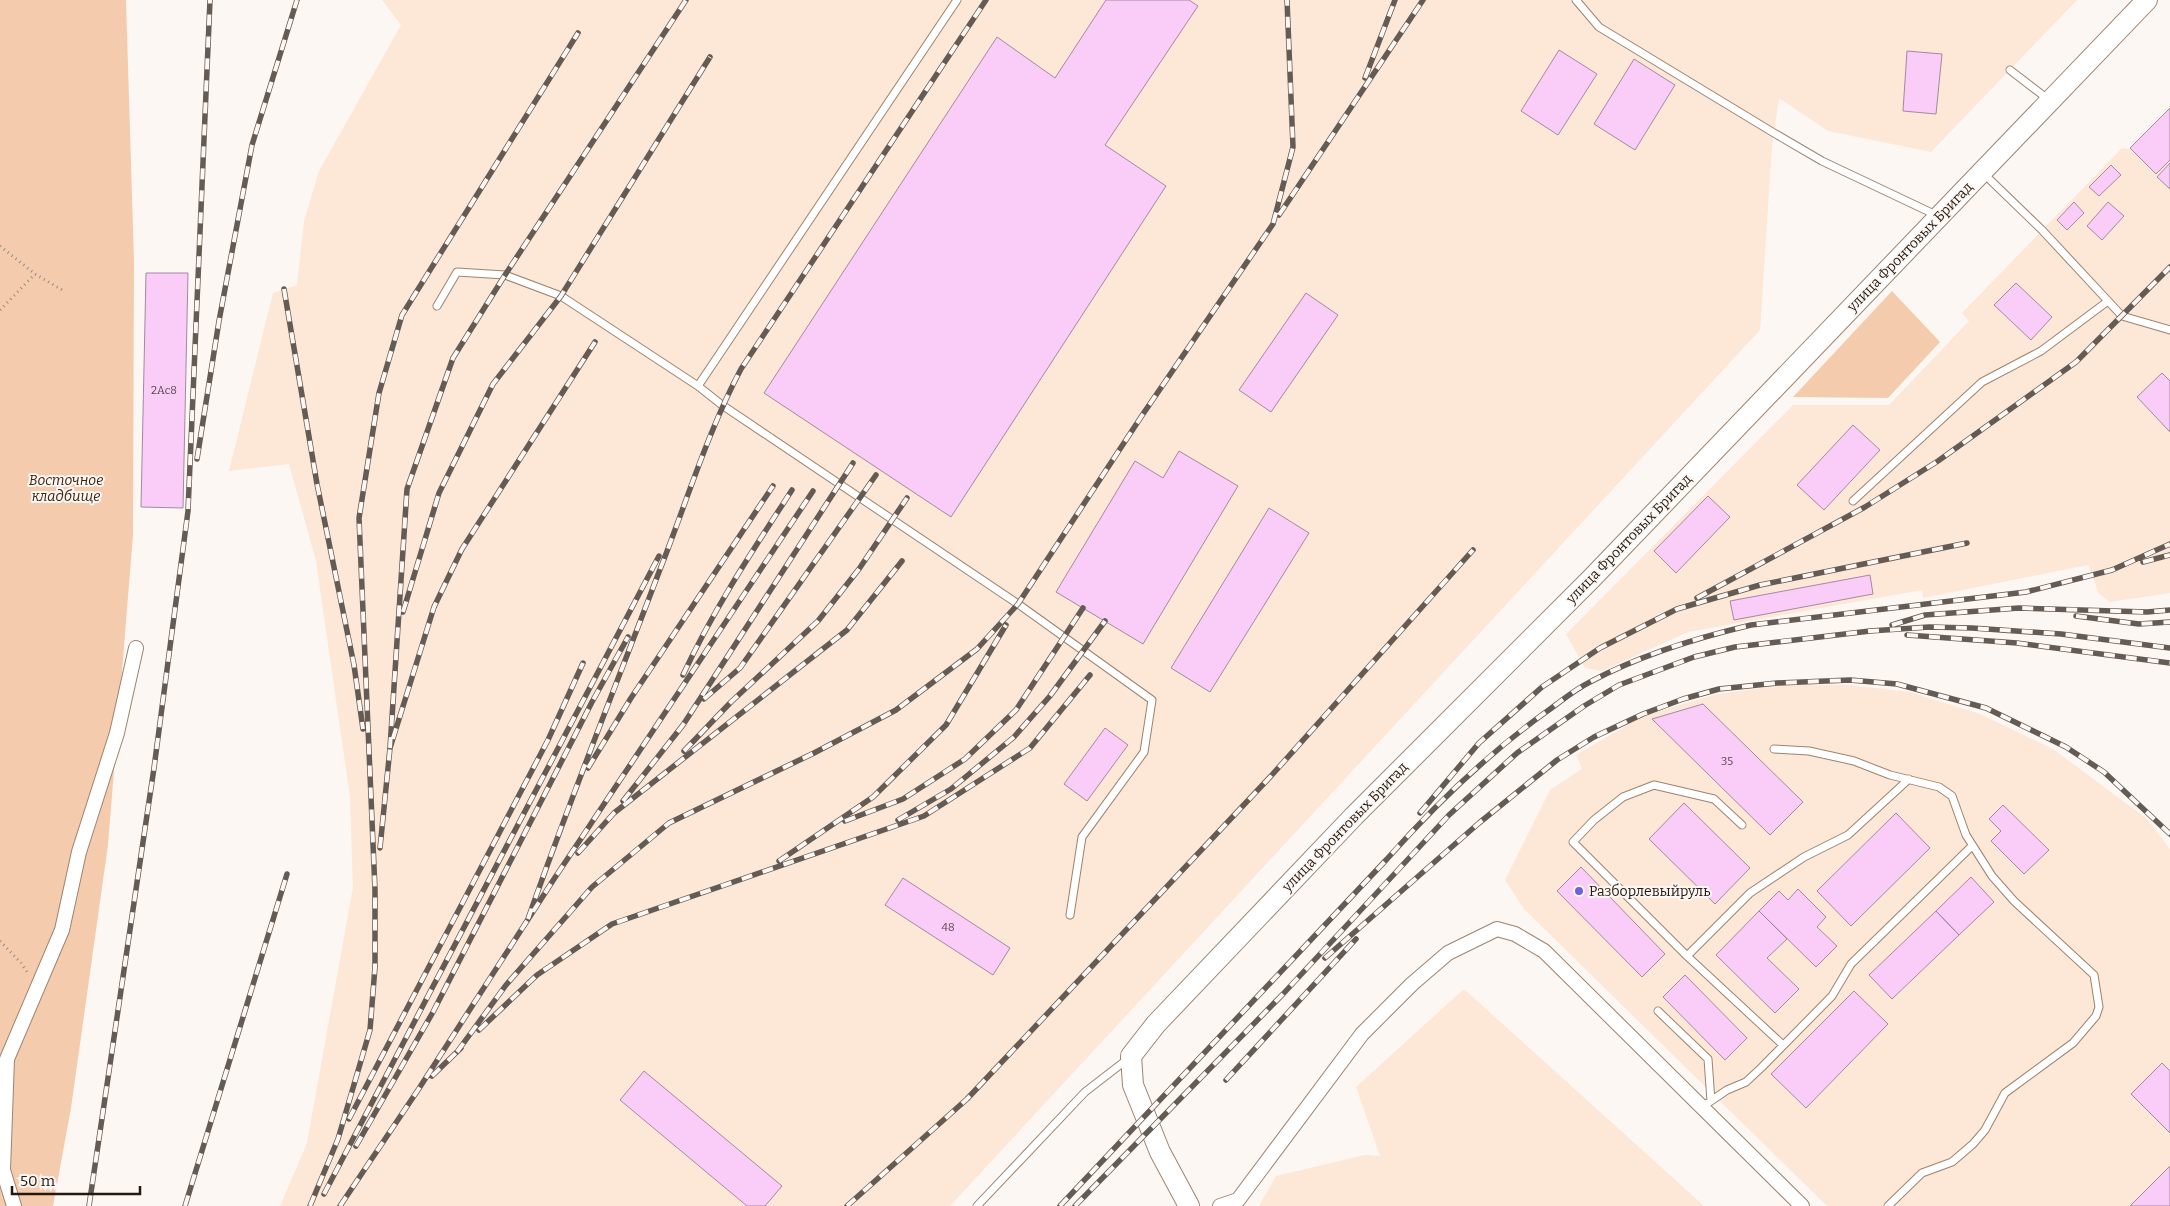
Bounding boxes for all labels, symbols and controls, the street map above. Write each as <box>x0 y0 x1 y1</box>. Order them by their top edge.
street label: улица Фронтовых Бригад <box>1843 178 1977 316</box>
house number: 2Ас8 <box>151 384 177 397</box>
street label: улица Фронтовых Бригад <box>1562 470 1696 608</box>
park label: Восточное кладбище <box>29 472 103 505</box>
house number: 35 <box>1721 755 1733 768</box>
street label: улица Фронтовых Бригад <box>1278 758 1412 896</box>
place label: Разборлевыйруль <box>1589 883 1710 900</box>
marker: Разборлевыйруль <box>1573 885 1585 897</box>
house number: 48 <box>941 921 955 934</box>
scale bar <box>12 1164 140 1196</box>
text: 50 m <box>20 1172 56 1190</box>

